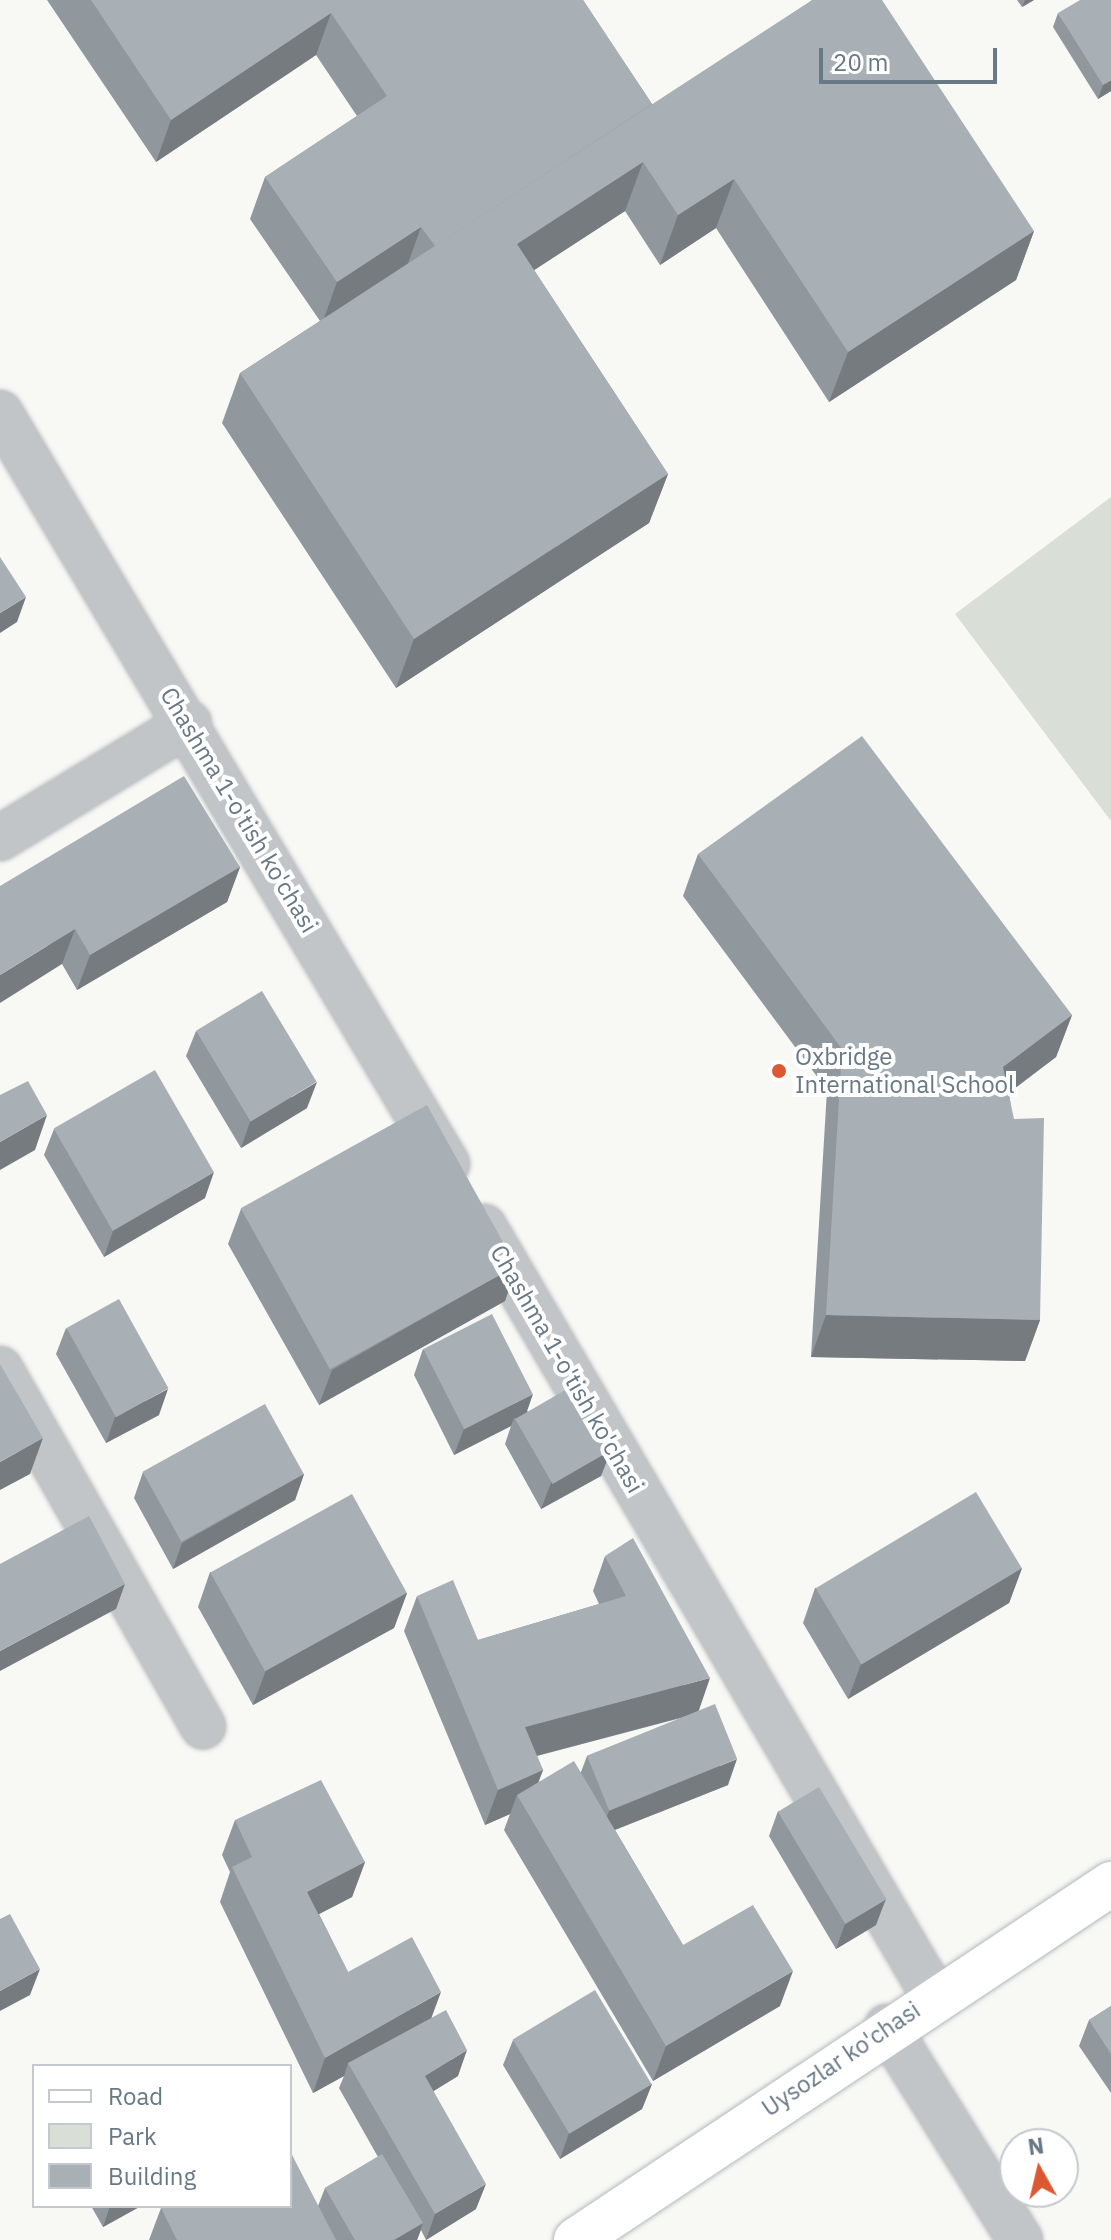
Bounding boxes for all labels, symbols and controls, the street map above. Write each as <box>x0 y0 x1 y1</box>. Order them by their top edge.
scale bar <box>823 32 1001 82</box>
text: 20 m <box>833 46 888 78</box>
street label: Chashma 1-o'tish ko'chasi <box>154 682 324 938</box>
place label: Oxbridge International School <box>795 1043 1015 1099</box>
marker: Oxbridge International School <box>770 1062 788 1080</box>
street label: Chashma 1-o'tish ko'chasi <box>484 1240 650 1498</box>
street label: Uysozlar ko'chasi <box>756 1995 926 2123</box>
legend <box>32 2064 292 2208</box>
text: Road <box>108 2080 163 2112</box>
text: Park <box>108 2120 157 2152</box>
north arrow <box>999 2128 1079 2208</box>
text: N <box>1026 2130 1046 2161</box>
text: Building <box>108 2160 196 2192</box>

